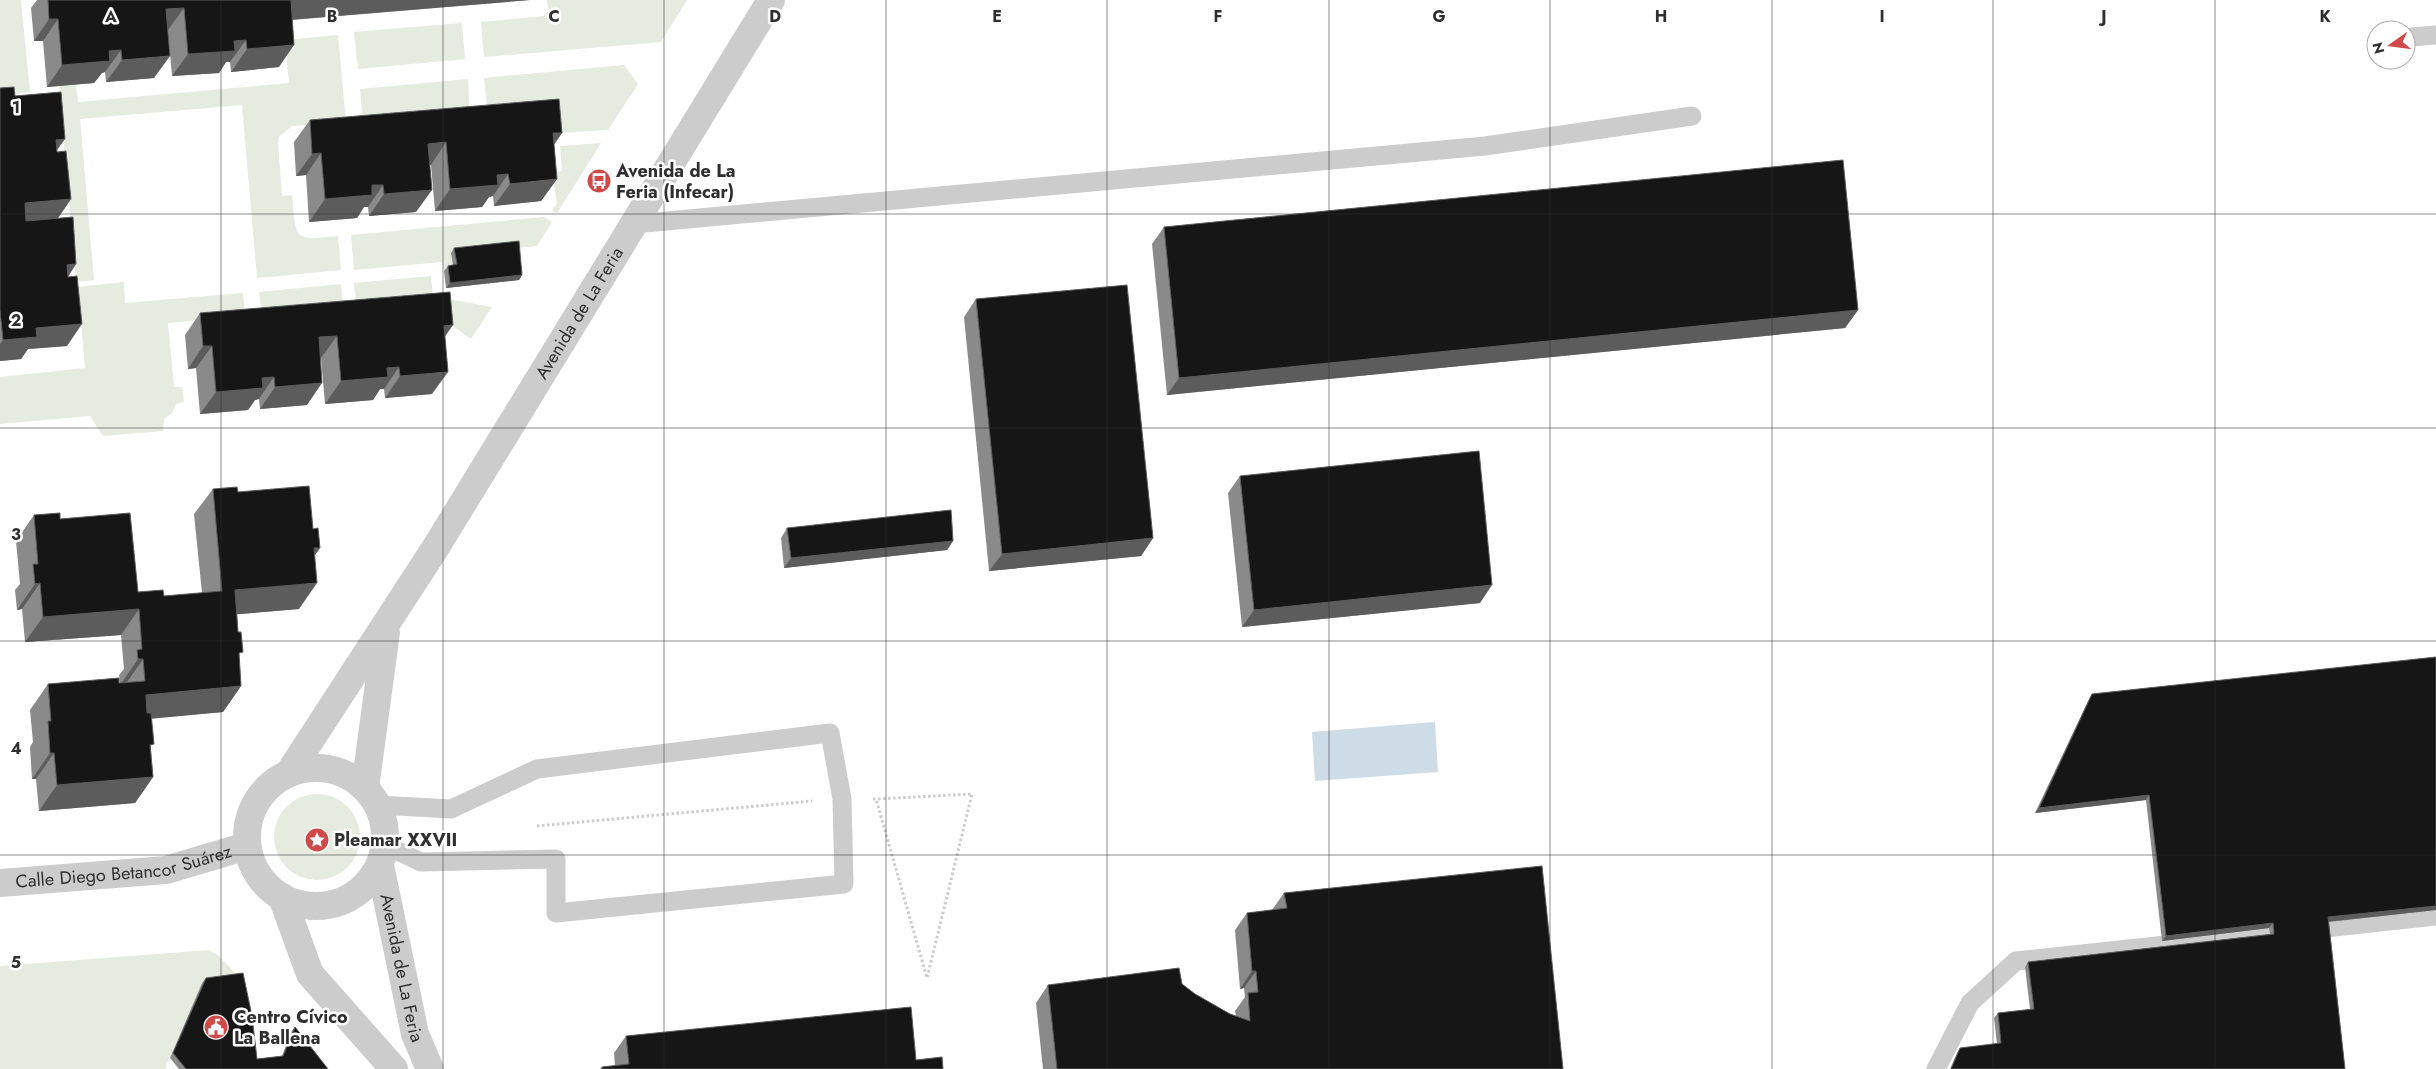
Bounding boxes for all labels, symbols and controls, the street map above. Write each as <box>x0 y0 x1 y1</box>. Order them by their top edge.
text: A <box>104 5 117 28</box>
text: B <box>327 5 337 28</box>
text: C <box>548 5 560 28</box>
text: D <box>769 5 781 28</box>
text: E <box>992 5 1002 28</box>
text: F <box>1214 5 1222 28</box>
text: G <box>1432 5 1446 28</box>
text: H <box>1655 5 1667 28</box>
text: I <box>1879 5 1885 28</box>
text: J <box>2098 5 2107 28</box>
text: K <box>2319 5 2331 28</box>
north arrow <box>2366 20 2416 70</box>
text: N <box>2367 40 2389 56</box>
text: 1 <box>12 96 20 119</box>
place label: Avenida de La Feria (Infecar) <box>615 158 735 205</box>
bus stop icon: Avenida de La Feria (Infecar) <box>586 168 612 194</box>
street label: Avenida de La Feria <box>529 242 630 384</box>
text: 2 <box>11 309 21 332</box>
text: 3 <box>11 523 21 546</box>
text: 4 <box>10 737 22 760</box>
place icon: Pleamar XXVII <box>304 827 330 853</box>
place label: Pleamar XXVII <box>334 827 457 853</box>
street label: Calle Diego Betancor Suárez <box>15 838 235 895</box>
street label: Avenida de La Feria <box>373 891 430 1046</box>
text: 5 <box>11 951 21 974</box>
place label: Centro Cívico La Ballena <box>234 1004 348 1051</box>
public building icon: Centro Cívico La Ballena <box>203 1014 229 1040</box>

